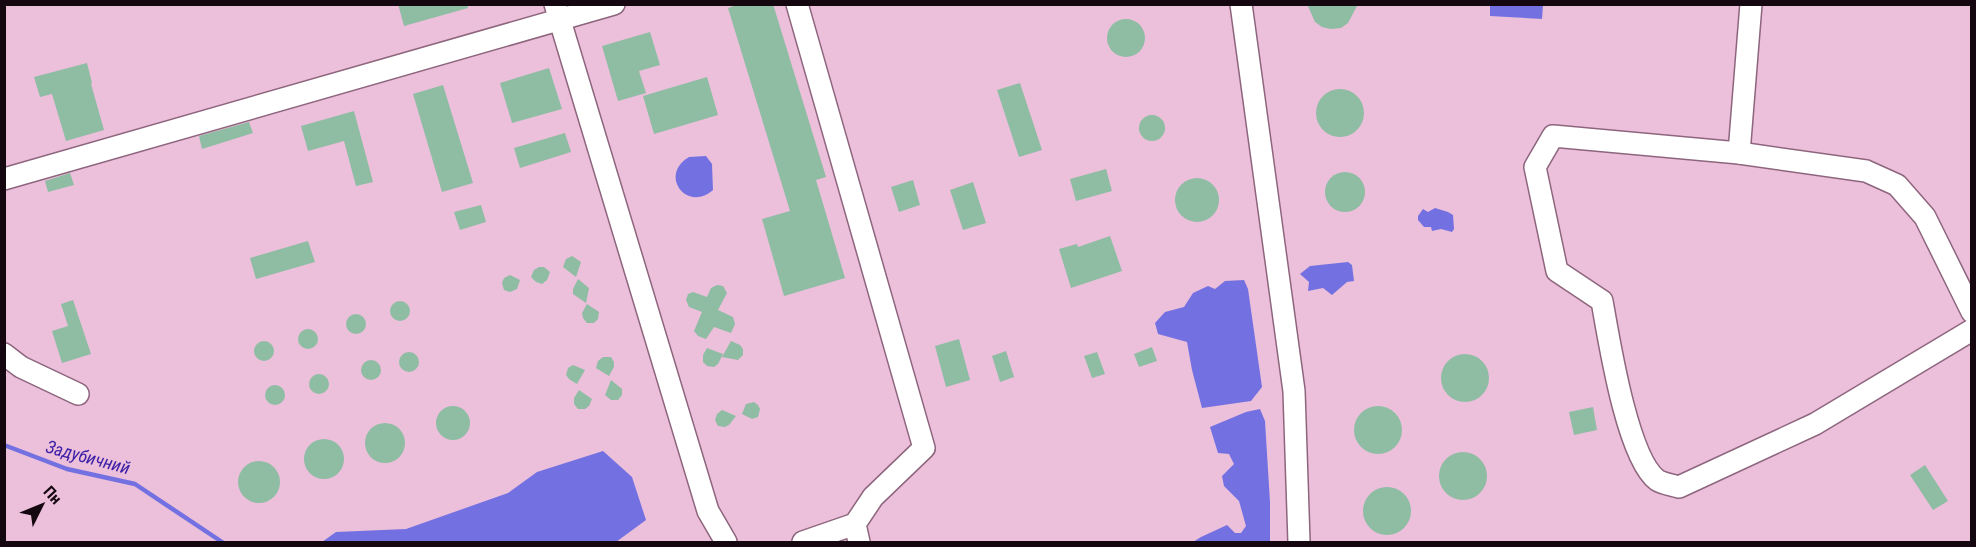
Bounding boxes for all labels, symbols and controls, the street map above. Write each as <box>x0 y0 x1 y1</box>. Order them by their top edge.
water label: Задубичний <box>44 436 132 478</box>
north arrow <box>12 475 72 535</box>
text: Пн <box>40 482 66 508</box>

